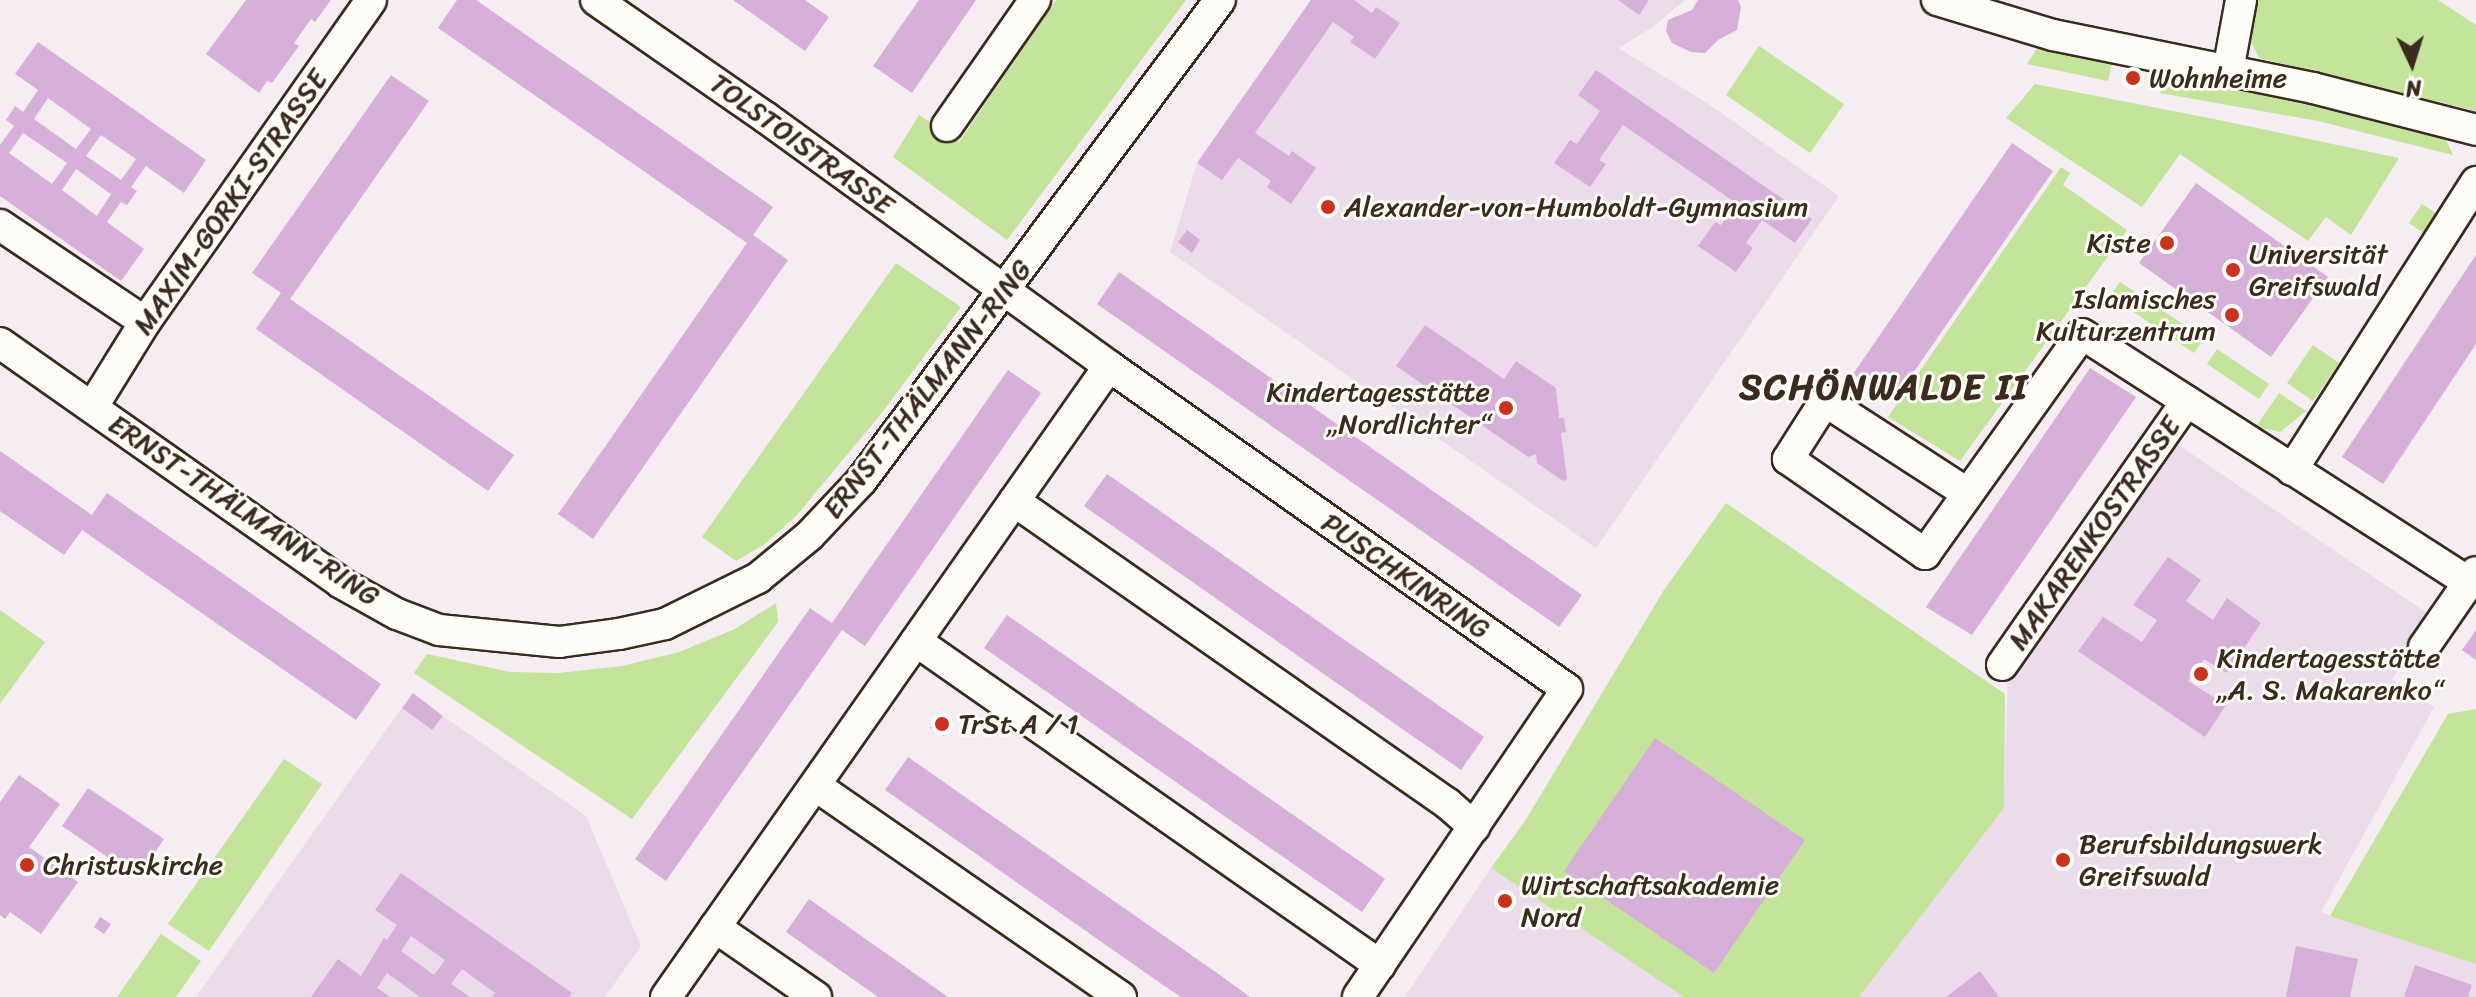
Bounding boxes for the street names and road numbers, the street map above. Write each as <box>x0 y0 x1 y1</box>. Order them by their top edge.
street label: MAXIM-GORKI-STRASSE <box>126 63 334 341</box>
street label: TOLSTOISTRASSE <box>704 66 900 222</box>
street label: ERNST-THÄLMANN-RING <box>816 253 1038 525</box>
street label: ERNST-THÄLMANN-RING <box>102 407 386 613</box>
street label: MAKARENKOSTRASSE <box>2001 410 2187 656</box>
street label: PUSCHKINRING <box>1315 506 1497 646</box>

